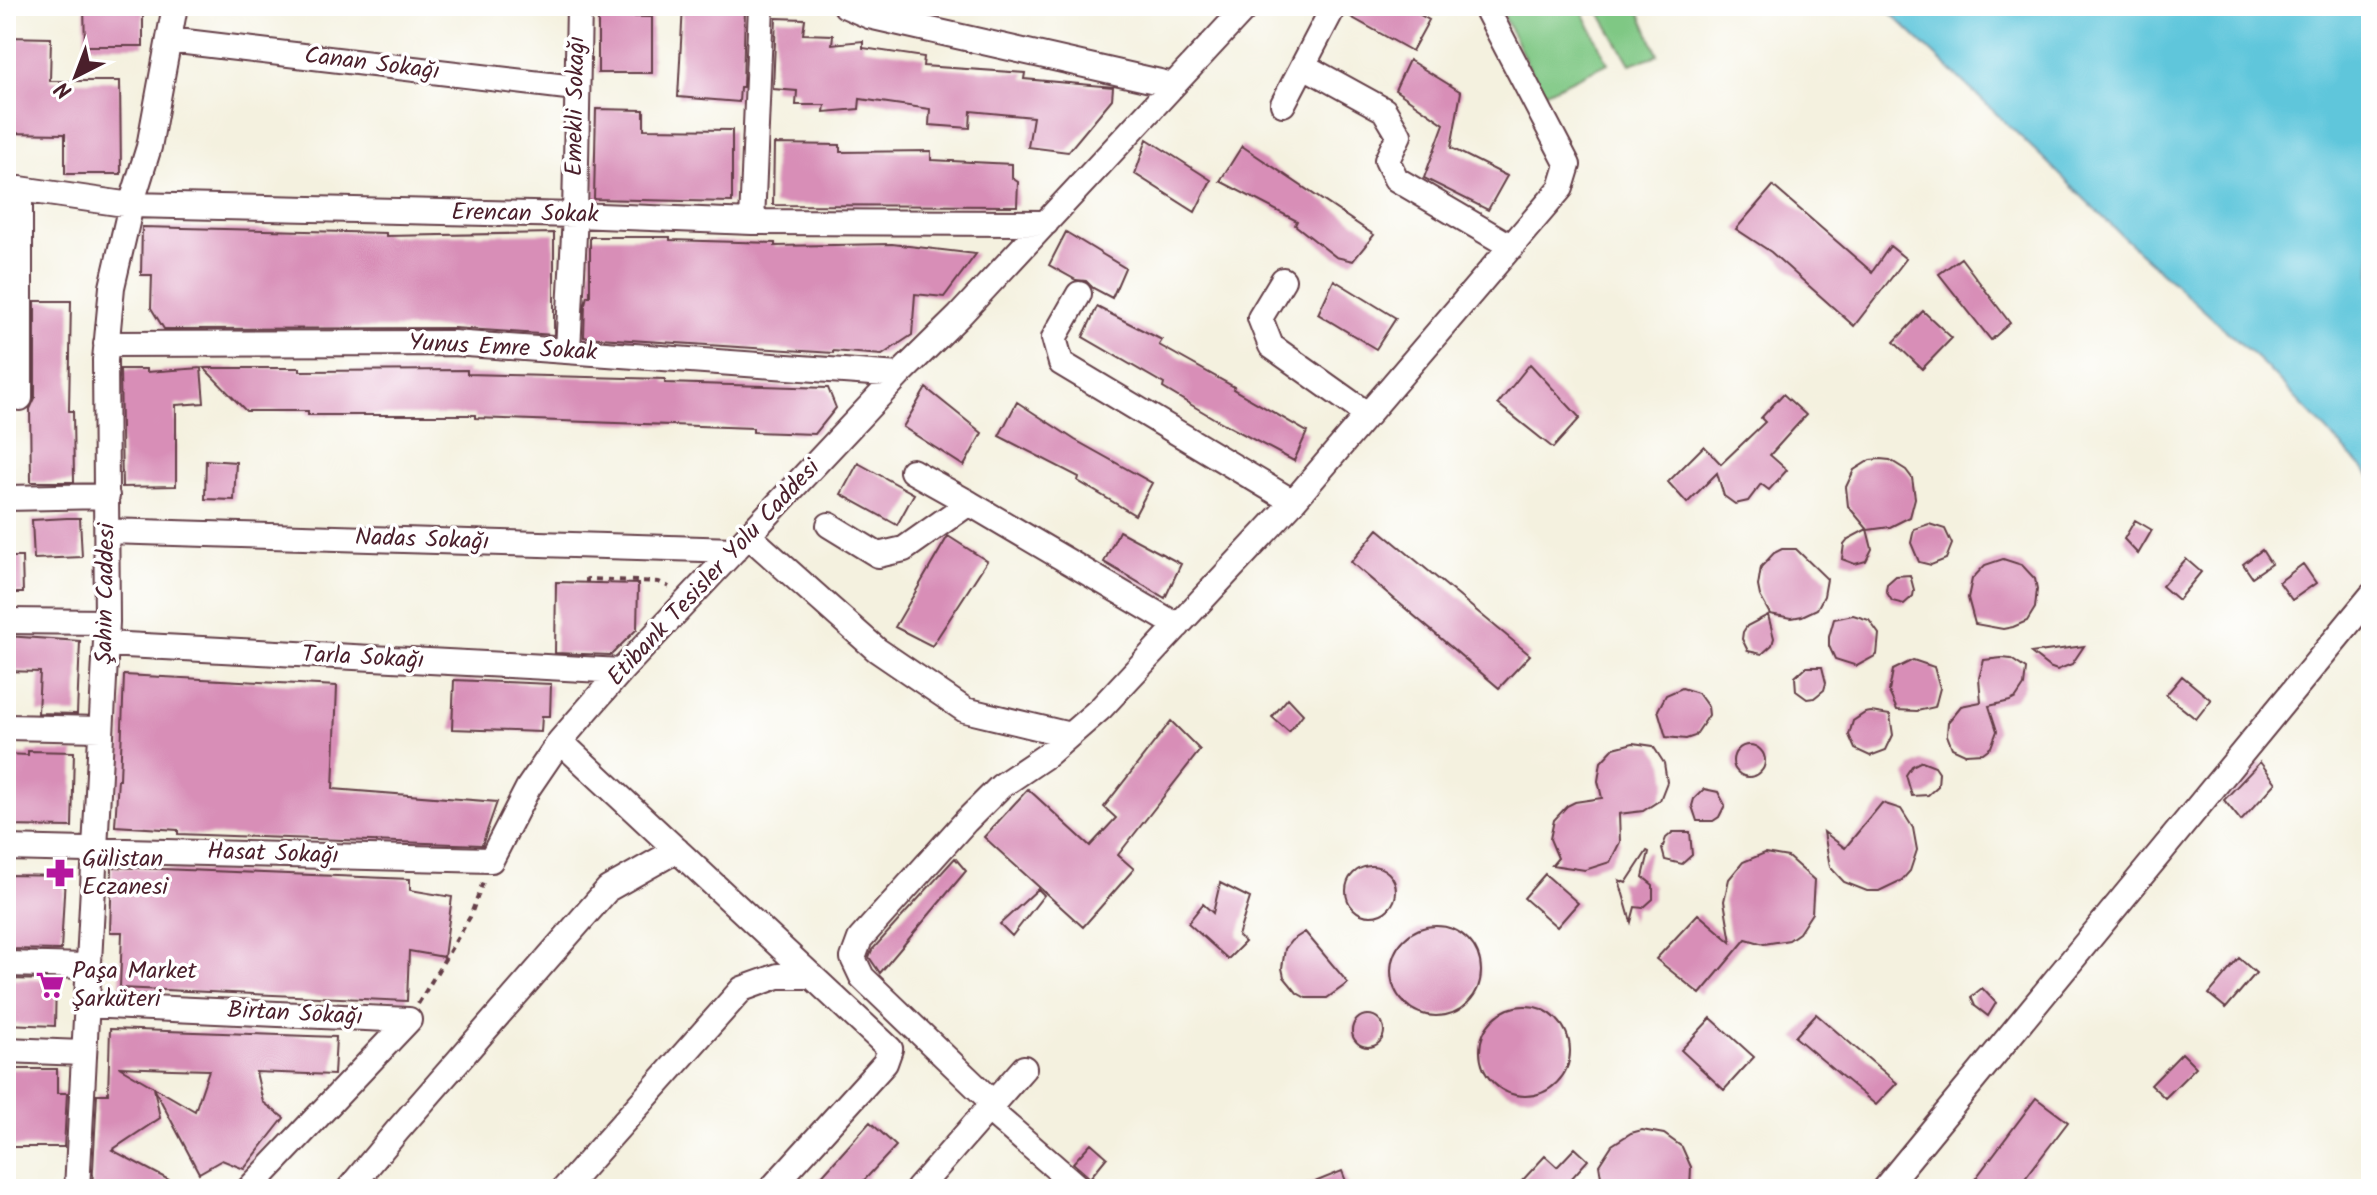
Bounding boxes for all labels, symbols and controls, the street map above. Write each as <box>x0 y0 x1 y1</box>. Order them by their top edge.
north arrow <box>36 36 116 116</box>
street label: Canan Sokağı <box>302 36 442 92</box>
street label: Emekli Sokağı <box>555 36 597 176</box>
text: N <box>47 71 81 107</box>
street label: Erencan Sokak <box>451 193 600 235</box>
street label: Yunus Emre Sokak <box>408 324 599 372</box>
street label: Etibank Tesisler Yolu Caddesi <box>598 450 831 696</box>
street label: Nadas Sokağı <box>354 518 490 562</box>
street label: Şahin Caddesi <box>85 522 127 665</box>
street label: Tarla Sokağı <box>301 635 425 681</box>
street label: Hasat Sokağı <box>207 832 339 876</box>
place label: Gülistan Eczanesi <box>82 840 169 907</box>
pharmacy icon: Gülistan Eczanesi <box>45 858 75 888</box>
place label: Paşa Market Şarküteri <box>72 952 198 1019</box>
supermarket icon: Paşa Market Şarküteri <box>35 970 65 1000</box>
street label: Birtan Sokağı <box>226 991 364 1037</box>

